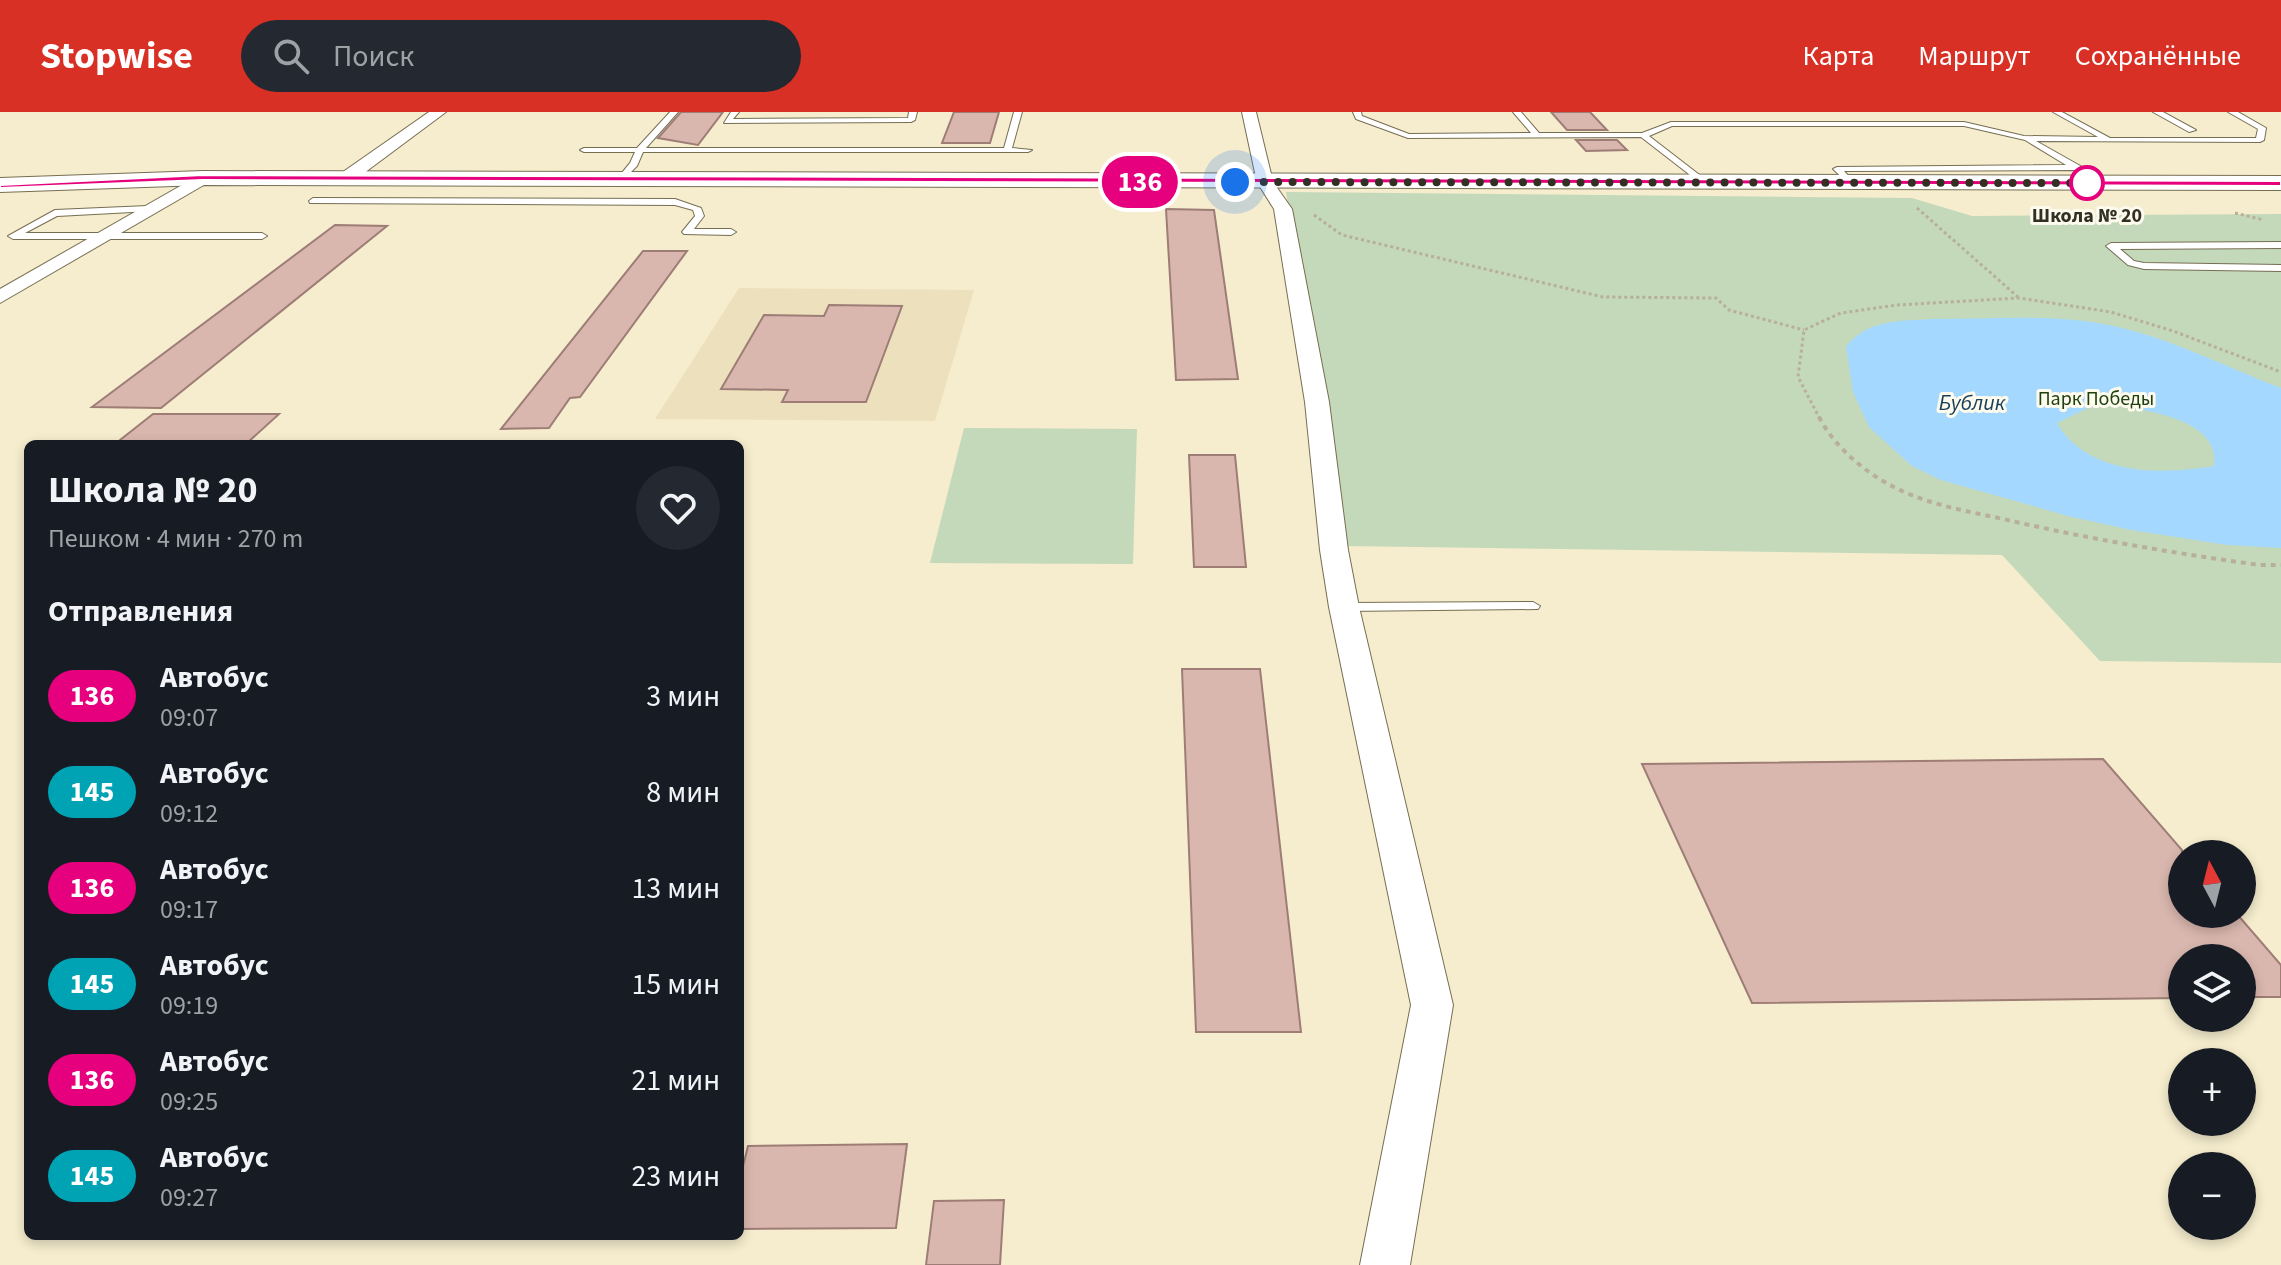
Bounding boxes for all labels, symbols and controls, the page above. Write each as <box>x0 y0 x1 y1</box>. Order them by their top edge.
search box <box>241 20 801 92</box>
text: Stopwise <box>40 29 193 83</box>
icon: search <box>269 34 313 78</box>
text: Поиск <box>333 35 414 78</box>
text: Карта <box>1803 36 1874 76</box>
text: Маршрут <box>1918 36 2031 76</box>
text: Сохранённые <box>2075 36 2241 76</box>
line badge: 136 <box>1094 156 1186 208</box>
text: 136 <box>1118 162 1162 202</box>
your location <box>1215 162 1255 202</box>
marker: Школа № 20 <box>2070 166 2104 200</box>
place label: Школа № 20 <box>2032 202 2142 230</box>
park label: Парк Победы <box>2038 385 2154 413</box>
water label: Бублик <box>1939 387 2006 419</box>
text: Школа № 20 <box>48 463 258 517</box>
button: heart <box>636 466 720 550</box>
text: Пешком · 4 мин · 270 m <box>48 520 303 557</box>
text: Отправления <box>48 590 233 633</box>
text: Автобус <box>160 656 269 699</box>
text: 3 мин <box>646 675 720 718</box>
text: 136 <box>70 676 114 716</box>
text: 09:07 <box>160 699 218 736</box>
text: Автобус <box>160 752 269 795</box>
text: 8 мин <box>646 771 720 814</box>
text: 145 <box>70 772 114 812</box>
text: 09:12 <box>160 795 218 832</box>
north arrow <box>2168 840 2256 928</box>
map controls <box>2168 840 2256 1240</box>
text: Автобус <box>160 848 269 891</box>
text: 13 мин <box>631 867 720 910</box>
text: 136 <box>70 868 114 908</box>
text: 09:17 <box>160 891 218 928</box>
text: Автобус <box>160 944 269 987</box>
button: layers <box>2168 944 2256 1032</box>
text: 15 мин <box>631 963 720 1006</box>
text: 145 <box>70 964 114 1004</box>
text: 09:19 <box>160 987 218 1024</box>
text: Автобус <box>160 1040 269 1083</box>
button: + <box>2168 1048 2256 1136</box>
text: 21 мин <box>631 1059 720 1102</box>
text: 136 <box>70 1060 114 1100</box>
text: 09:25 <box>160 1083 218 1120</box>
text: Автобус <box>160 1136 269 1179</box>
button: − <box>2168 1152 2256 1240</box>
text: 23 мин <box>631 1155 720 1198</box>
text: 145 <box>70 1156 114 1196</box>
text: 09:27 <box>160 1179 218 1216</box>

